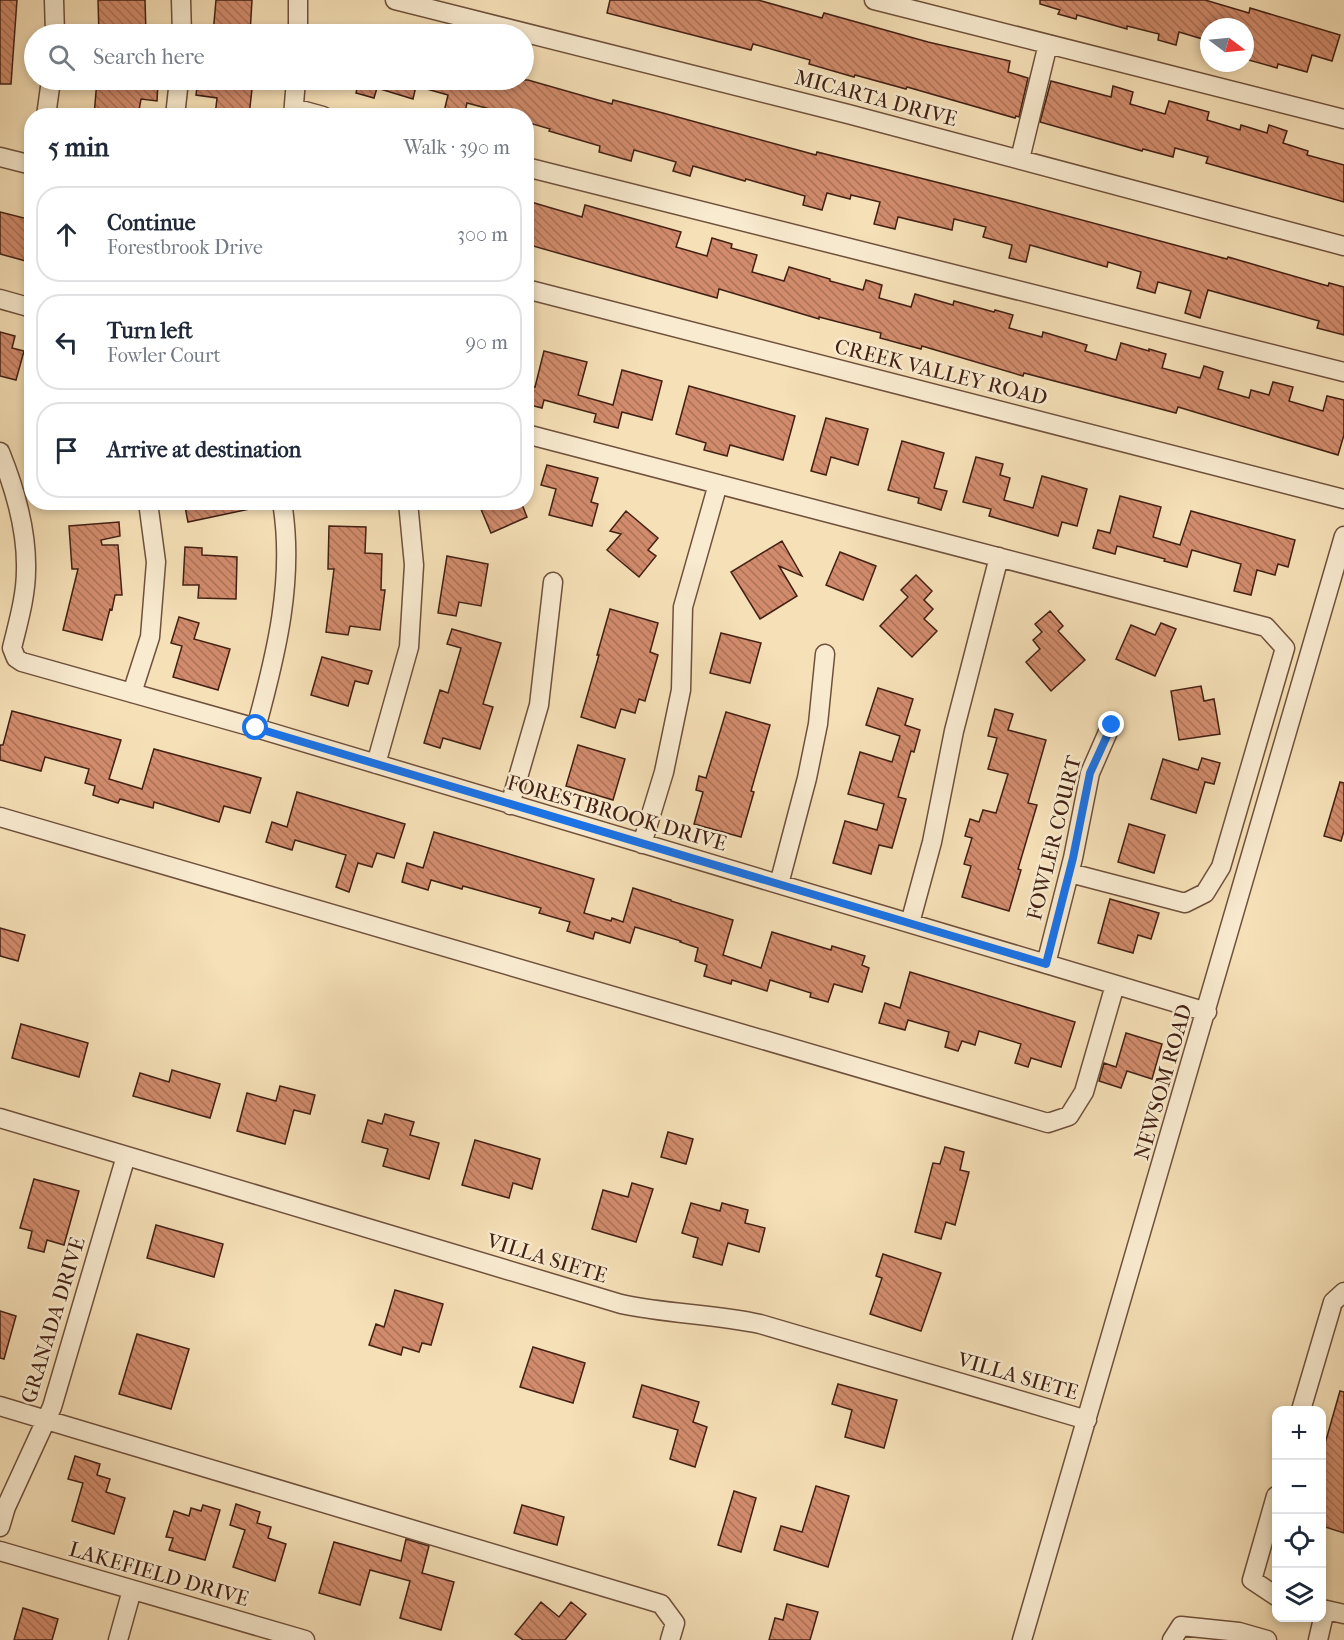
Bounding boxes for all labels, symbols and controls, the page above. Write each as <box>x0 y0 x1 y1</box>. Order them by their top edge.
north arrow <box>1200 18 1254 72</box>
search box <box>24 24 534 90</box>
icon: search <box>45 41 78 74</box>
text: Search here <box>93 44 205 70</box>
street label: MICARTA DRIVE <box>792 65 960 131</box>
text: 5 min <box>48 132 109 163</box>
text: Walk · 390 m <box>403 136 510 159</box>
text: Continue <box>107 210 196 236</box>
icon: ahead <box>50 218 83 251</box>
text: 300 m <box>457 223 508 246</box>
text: Forestbrook Drive <box>107 236 263 259</box>
text: Turn left <box>107 318 193 344</box>
icon: left <box>50 326 83 359</box>
text: 90 m <box>466 331 508 354</box>
street label: CREEK VALLEY ROAD <box>832 334 1050 410</box>
text: Fowler Court <box>107 344 221 367</box>
icon: arrive <box>50 434 83 467</box>
text: Arrive at destination <box>107 437 301 463</box>
route end <box>1098 711 1124 737</box>
route start <box>242 714 268 740</box>
street label: FOWLER COURT <box>1022 752 1086 923</box>
street label: FORESTBROOK DRIVE <box>504 770 730 856</box>
street label: NEWSOM ROAD <box>1129 1001 1197 1163</box>
street label: VILLA SIETE <box>483 1228 610 1288</box>
street label: GRANADA DRIVE <box>16 1234 90 1406</box>
street label: VILLA SIETE <box>954 1347 1081 1405</box>
map controls <box>1272 1406 1326 1622</box>
button: + <box>1272 1406 1326 1460</box>
button: − <box>1272 1460 1326 1514</box>
button: locate <box>1272 1514 1326 1568</box>
street label: LAKEFIELD DRIVE <box>66 1537 252 1611</box>
button: layers <box>1272 1568 1326 1622</box>

